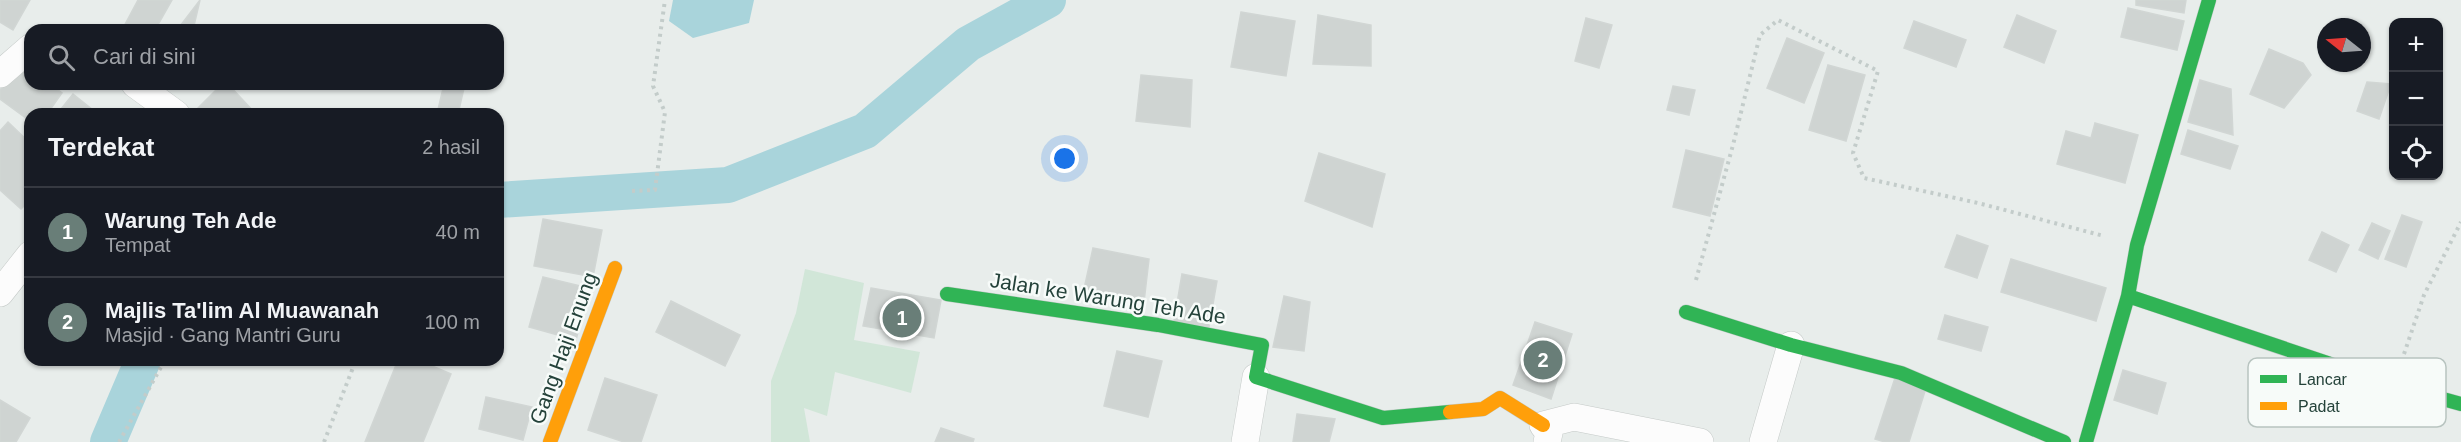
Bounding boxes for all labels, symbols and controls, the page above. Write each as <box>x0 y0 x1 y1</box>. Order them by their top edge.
north arrow <box>2317 18 2371 72</box>
map controls <box>2389 18 2443 180</box>
button: + <box>2389 18 2443 72</box>
search box <box>24 24 504 90</box>
icon: search <box>45 41 78 74</box>
text: Cari di sini <box>93 44 196 69</box>
button: − <box>2389 72 2443 126</box>
button: locate <box>2389 126 2443 180</box>
text: Terdekat <box>48 132 154 162</box>
text: 2 hasil <box>422 136 480 158</box>
your location <box>1050 144 1079 173</box>
text: Warung Teh Ade <box>105 208 277 233</box>
text: 1 <box>62 221 73 243</box>
text: 40 m <box>436 221 480 243</box>
text: Tempat <box>105 234 171 256</box>
street label: Jalan ke Warung Teh Ade <box>989 268 1227 328</box>
street label: Gang Haji Enung <box>525 269 601 427</box>
pin: 1 <box>882 296 922 340</box>
text: Majlis Ta'lim Al Muawanah <box>105 298 379 323</box>
text: 2 <box>62 311 73 333</box>
text: 100 m <box>424 311 480 333</box>
text: Masjid · Gang Mantri Guru <box>105 324 341 346</box>
pin: 2 <box>1524 338 1562 382</box>
legend <box>2248 358 2446 427</box>
text: Lancar <box>2298 371 2348 388</box>
text: Padat <box>2298 398 2340 415</box>

